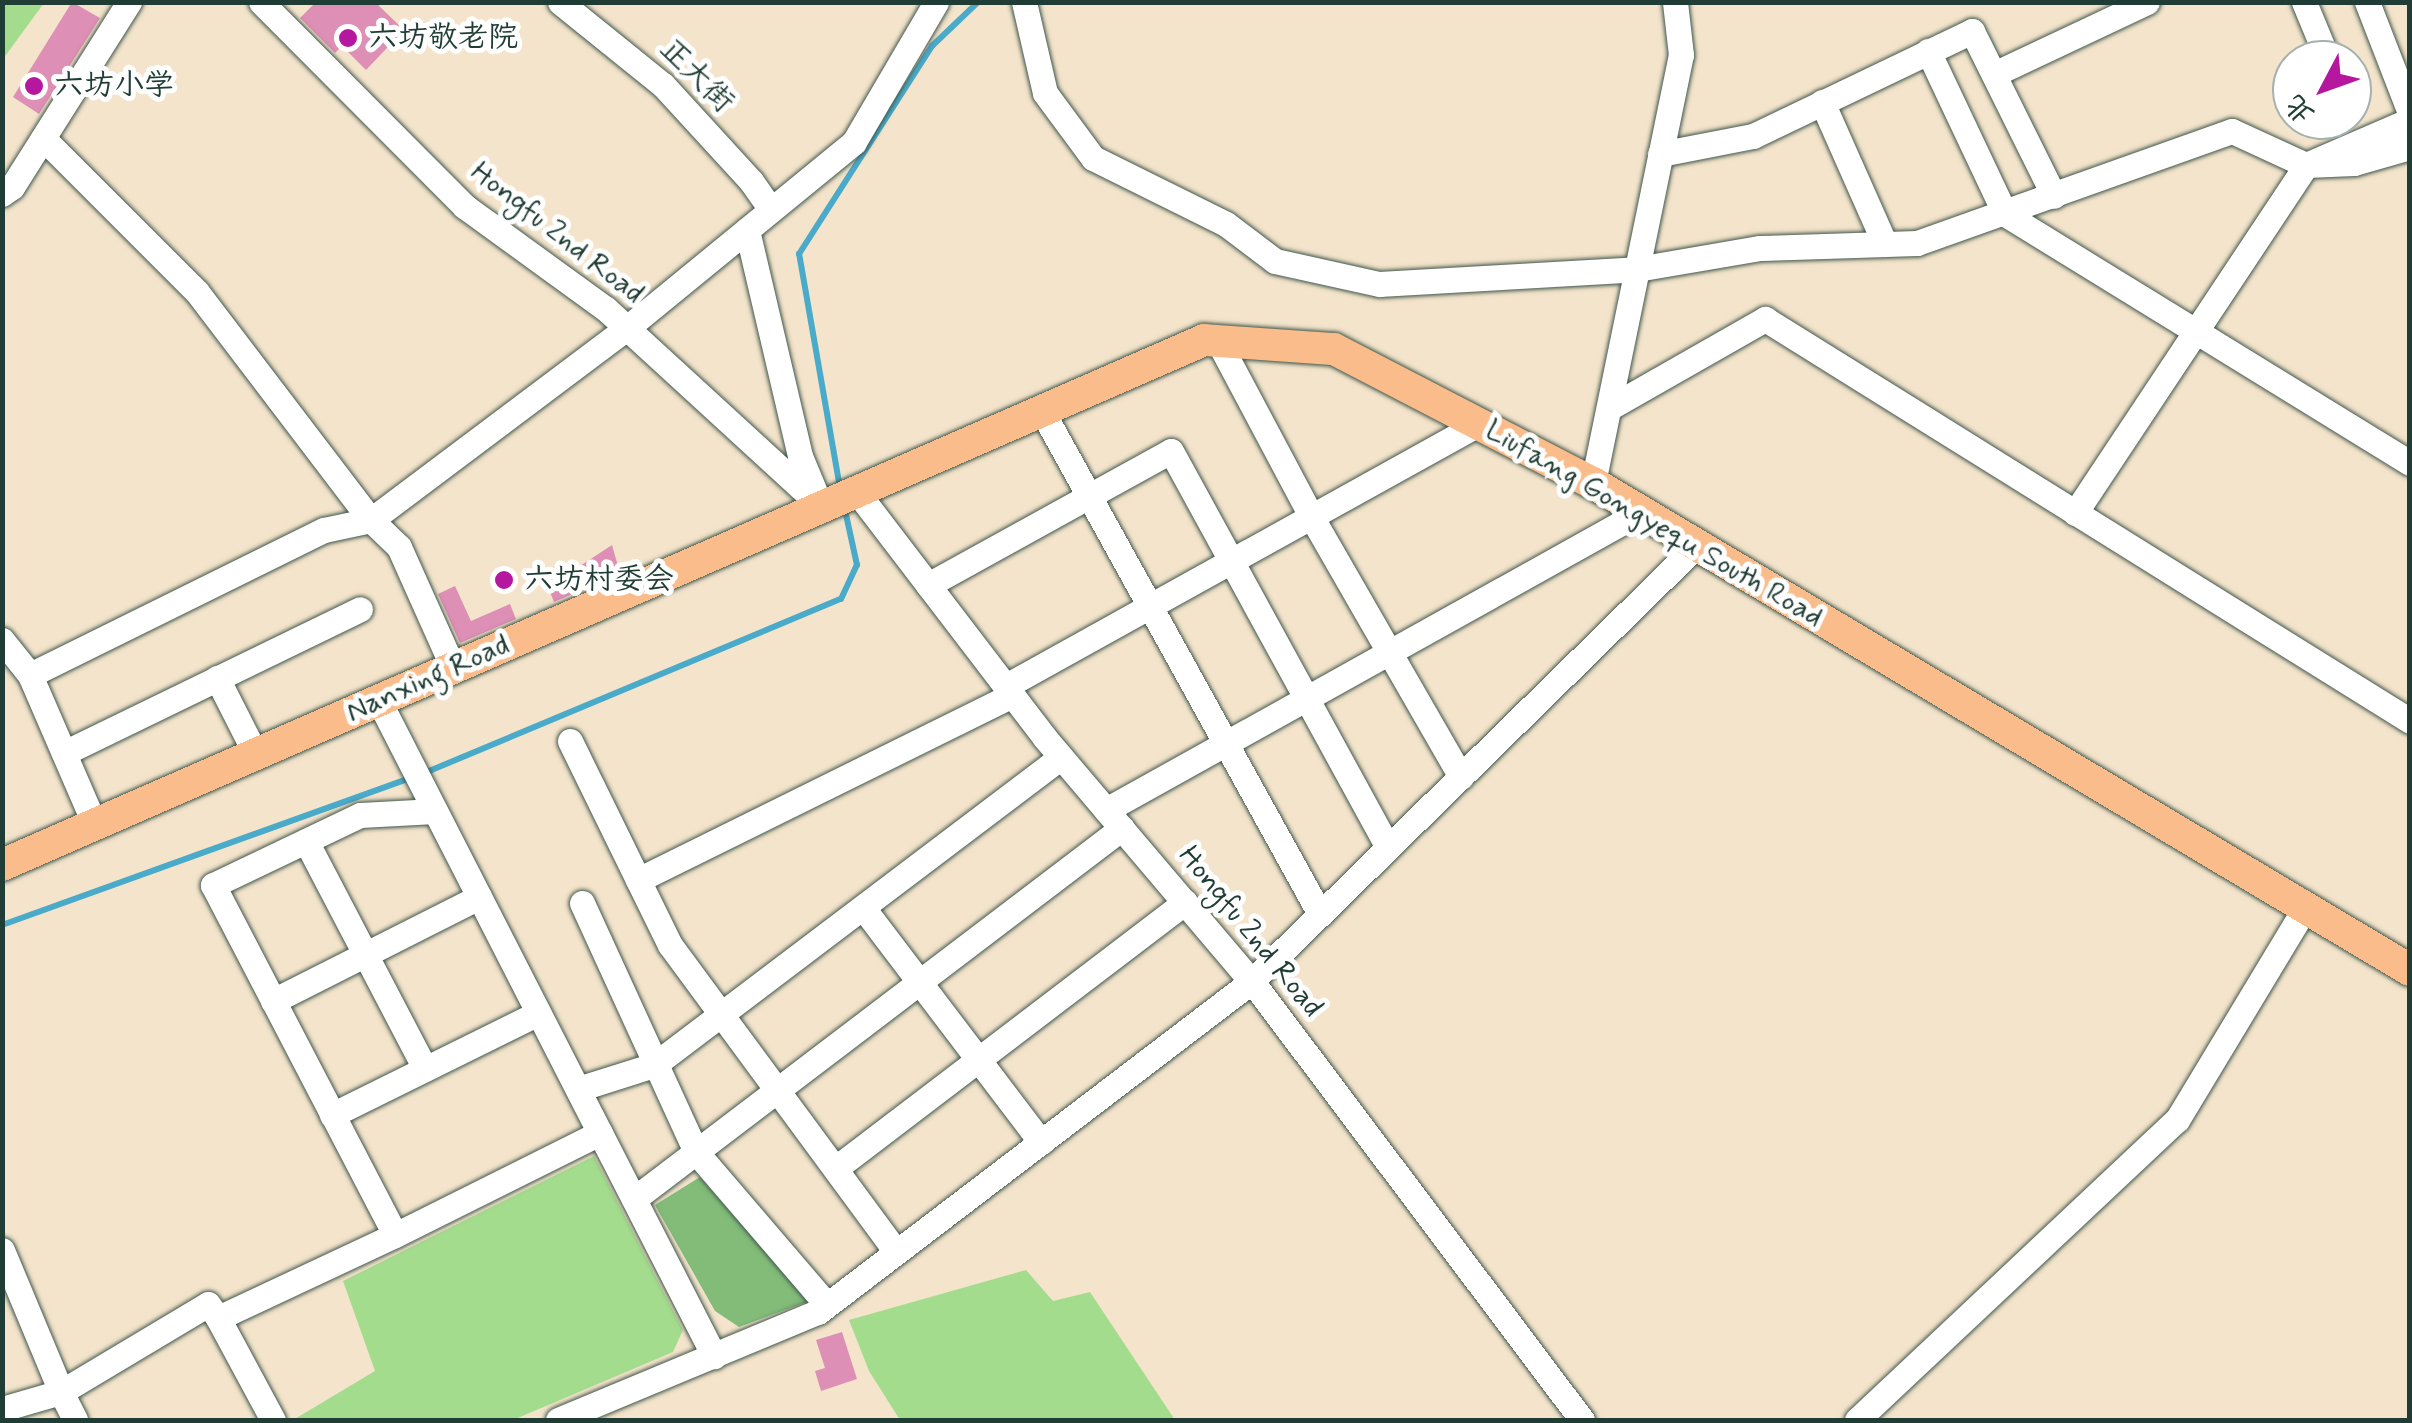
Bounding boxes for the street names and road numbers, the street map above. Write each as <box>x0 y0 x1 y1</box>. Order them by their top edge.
street label: 正大街 <box>651 31 741 121</box>
street label: Hongfu 2nd Road <box>464 155 650 311</box>
street label: Liufang Gongyequ South Road <box>1482 414 1826 634</box>
street label: Nanxing Road <box>342 627 514 731</box>
street label: Hongfu 2nd Road <box>1170 840 1330 1024</box>

